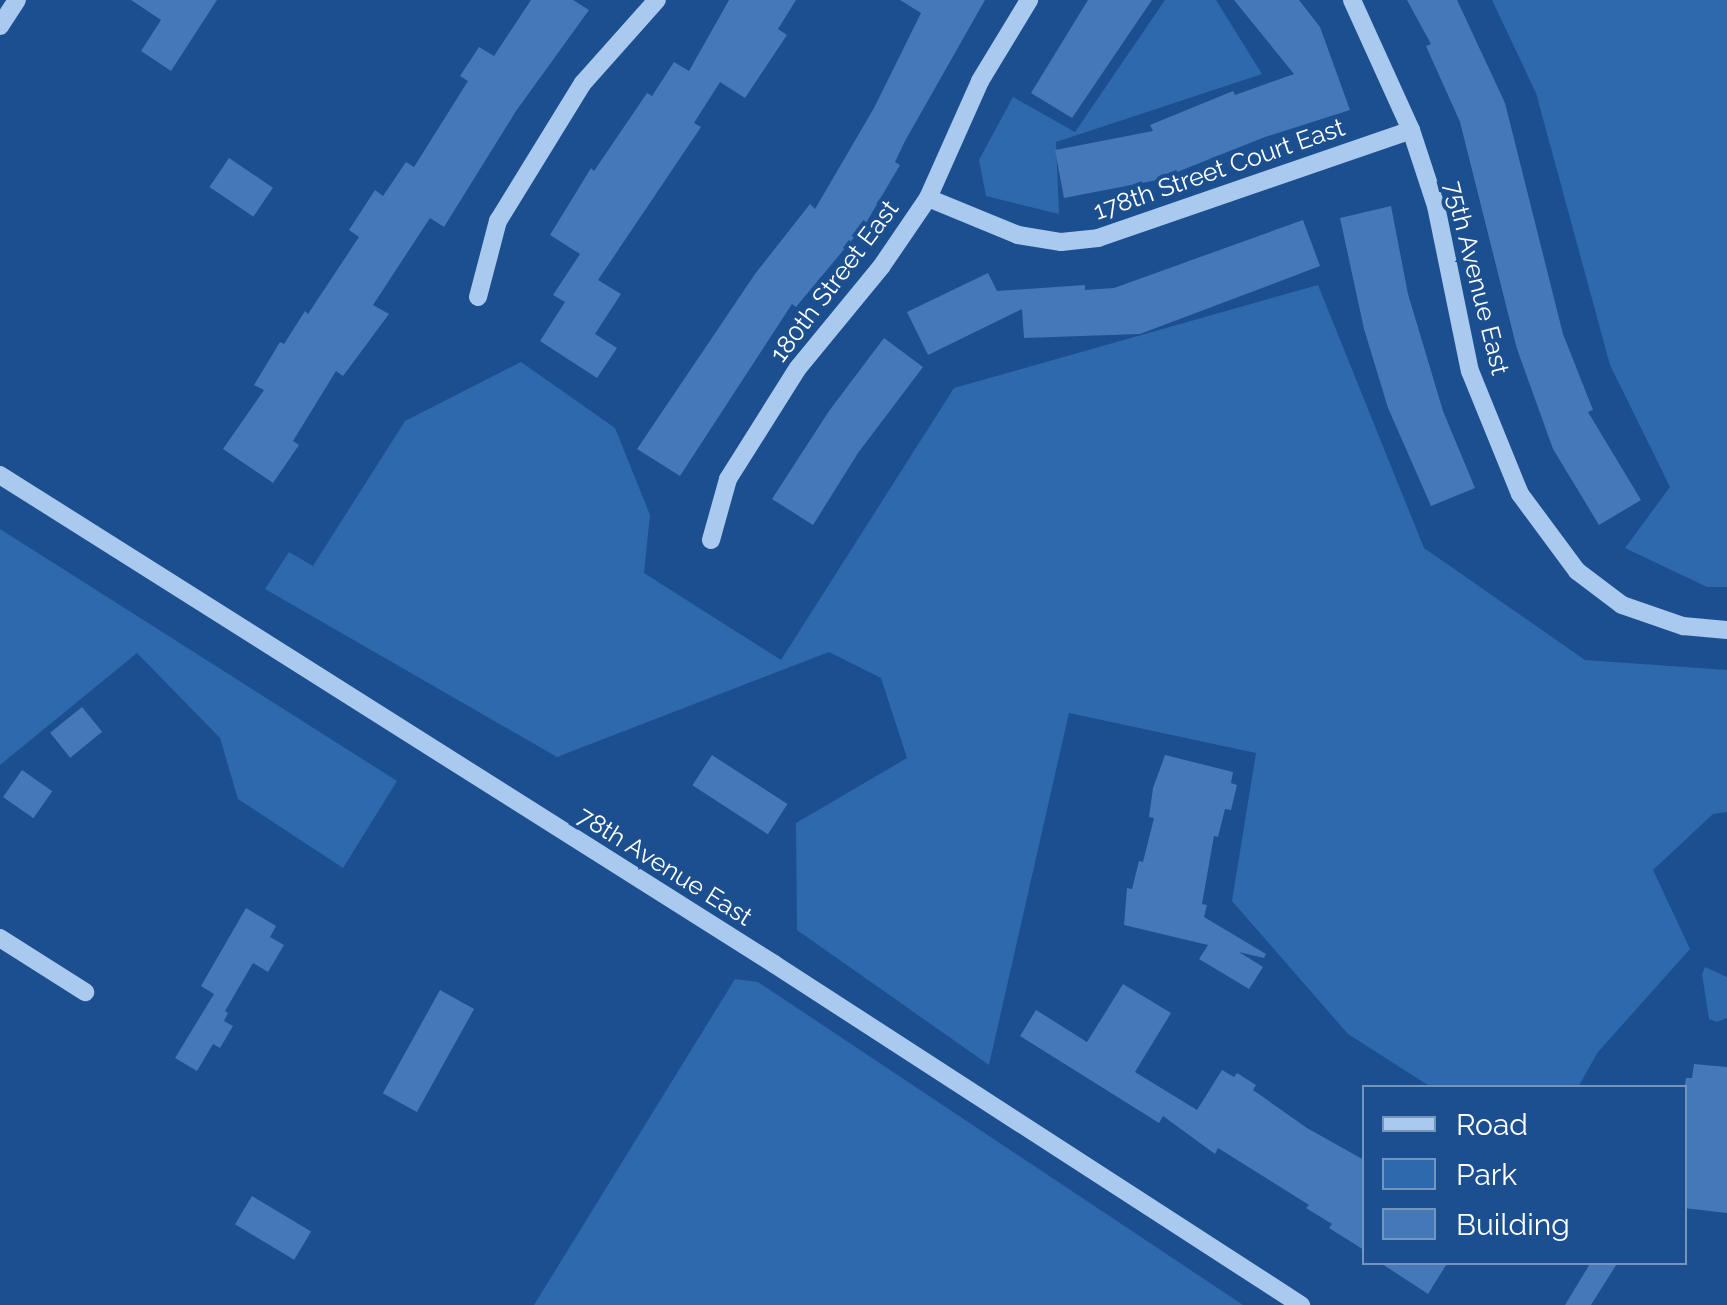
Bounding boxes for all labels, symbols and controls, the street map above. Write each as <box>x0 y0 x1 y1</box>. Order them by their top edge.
street label: 178th Street Court East <box>1090 112 1348 226</box>
street label: 75th Avenue East <box>1438 178 1516 378</box>
street label: 180th Street East <box>763 194 905 368</box>
street label: 78th Avenue East <box>572 800 758 932</box>
legend <box>1362 1085 1687 1265</box>
text: Road <box>1456 1107 1528 1142</box>
text: Park <box>1456 1157 1517 1192</box>
text: Building <box>1456 1207 1570 1242</box>

